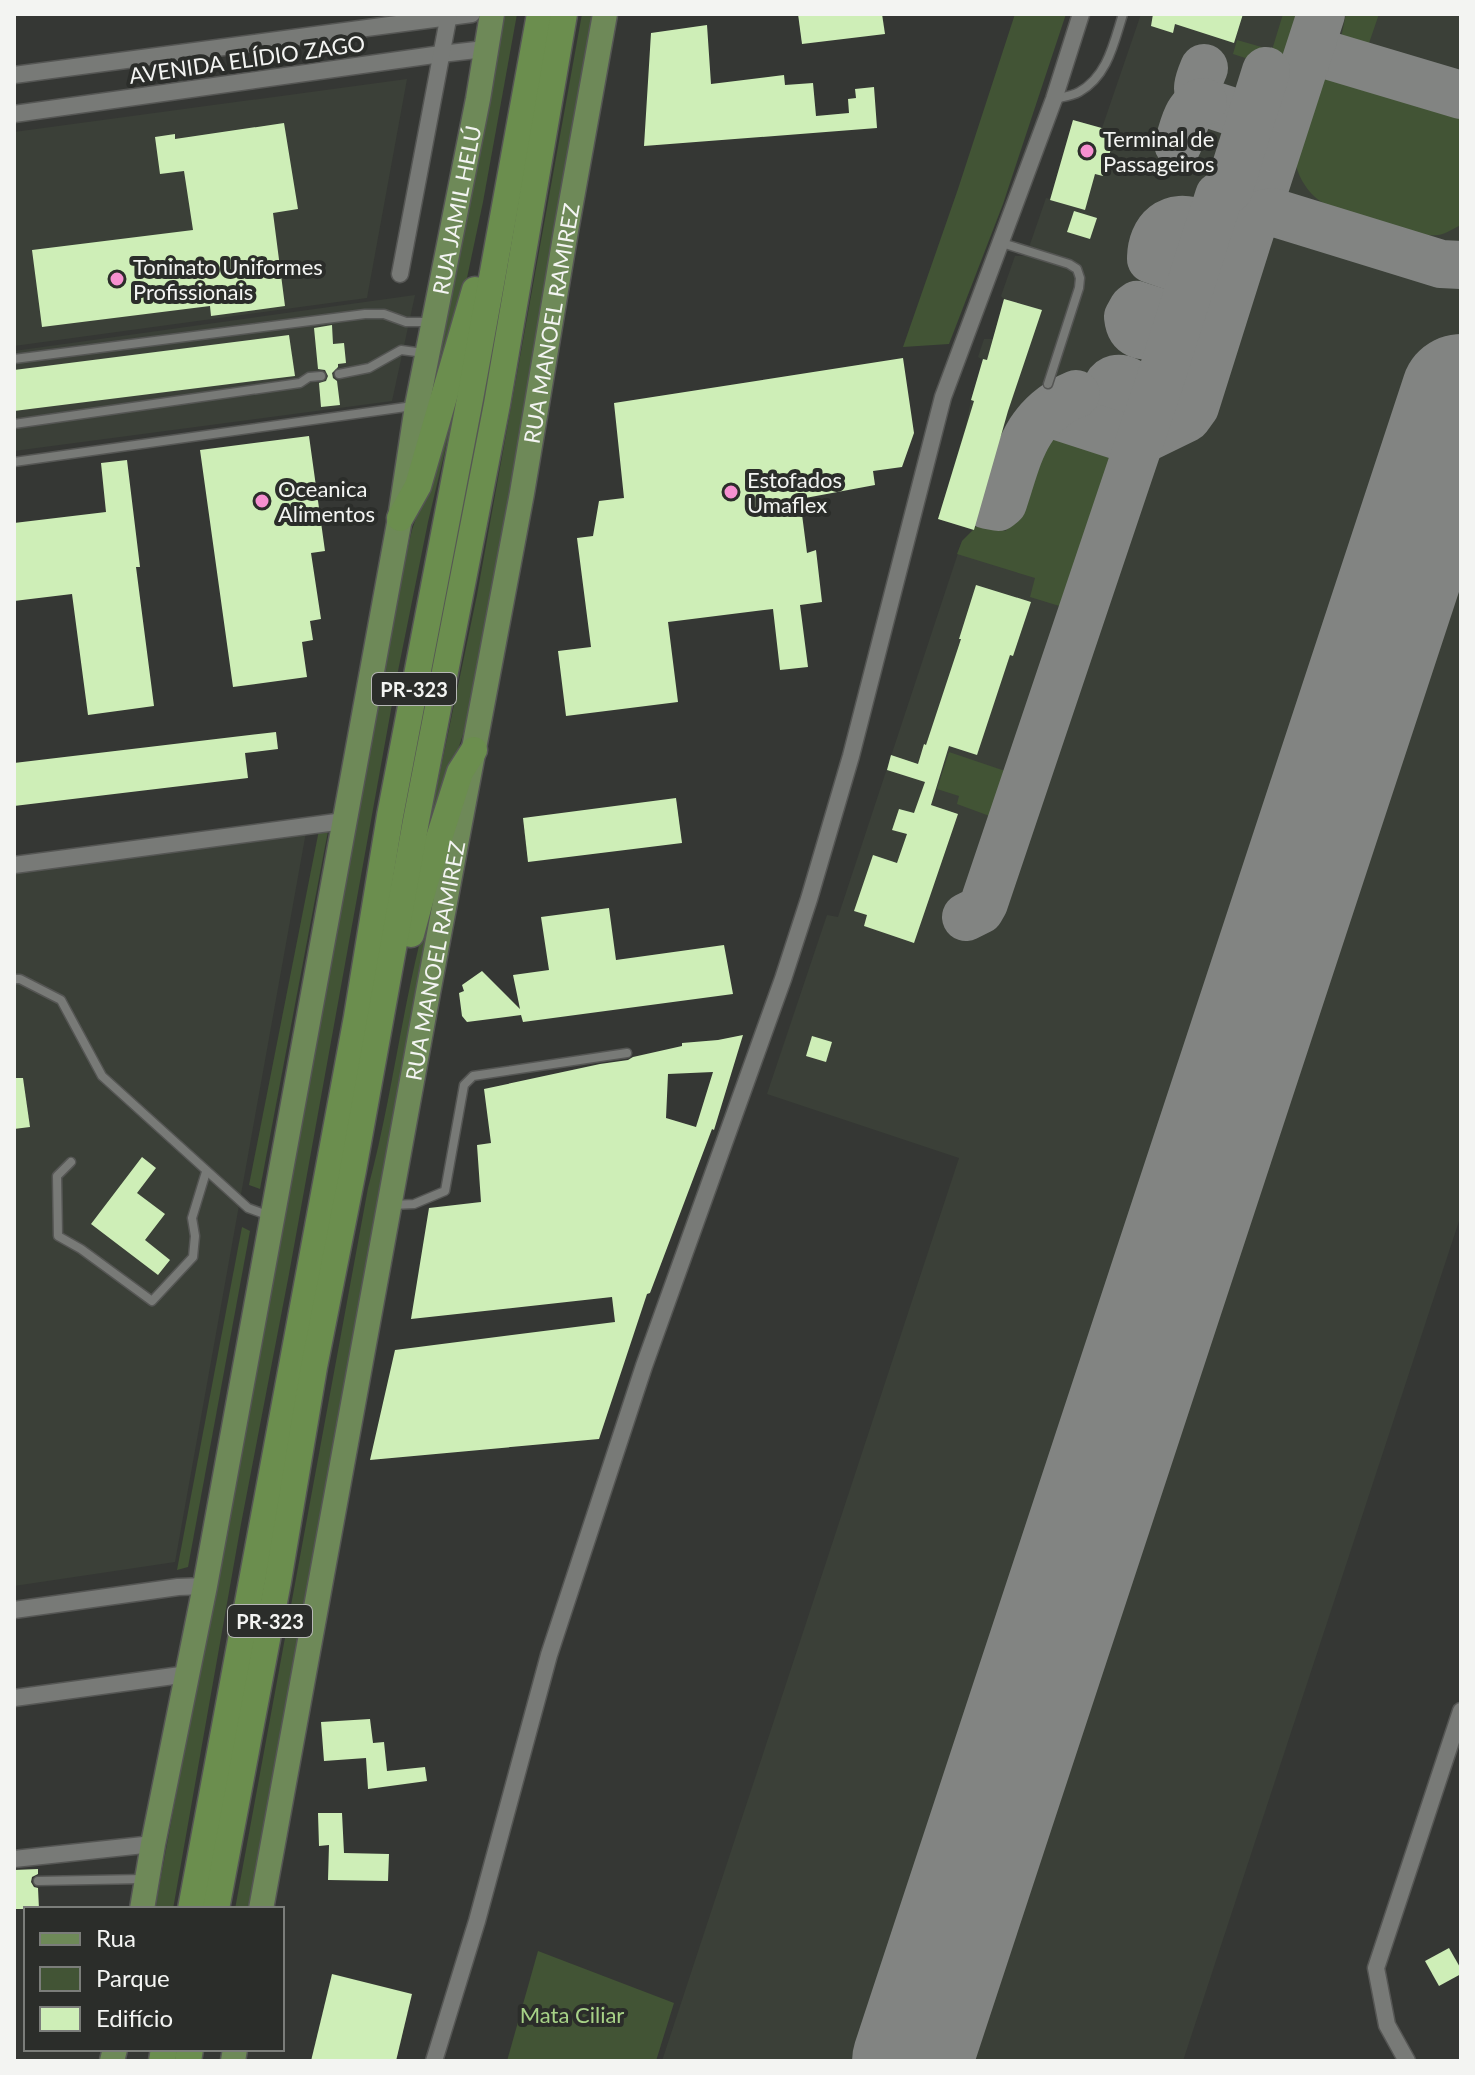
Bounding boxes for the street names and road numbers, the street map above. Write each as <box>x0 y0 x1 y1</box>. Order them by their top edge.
street label: AVENIDA ELÍDIO ZAGO <box>127 29 367 89</box>
street label: RUA JAMIL HELÚ <box>426 123 486 297</box>
street label: RUA MANOEL RAMIREZ <box>517 201 584 445</box>
road number: PR-323 <box>372 673 456 705</box>
street label: RUA MANOEL RAMIREZ <box>399 839 470 1083</box>
road number: PR-323 <box>228 1605 312 1637</box>

